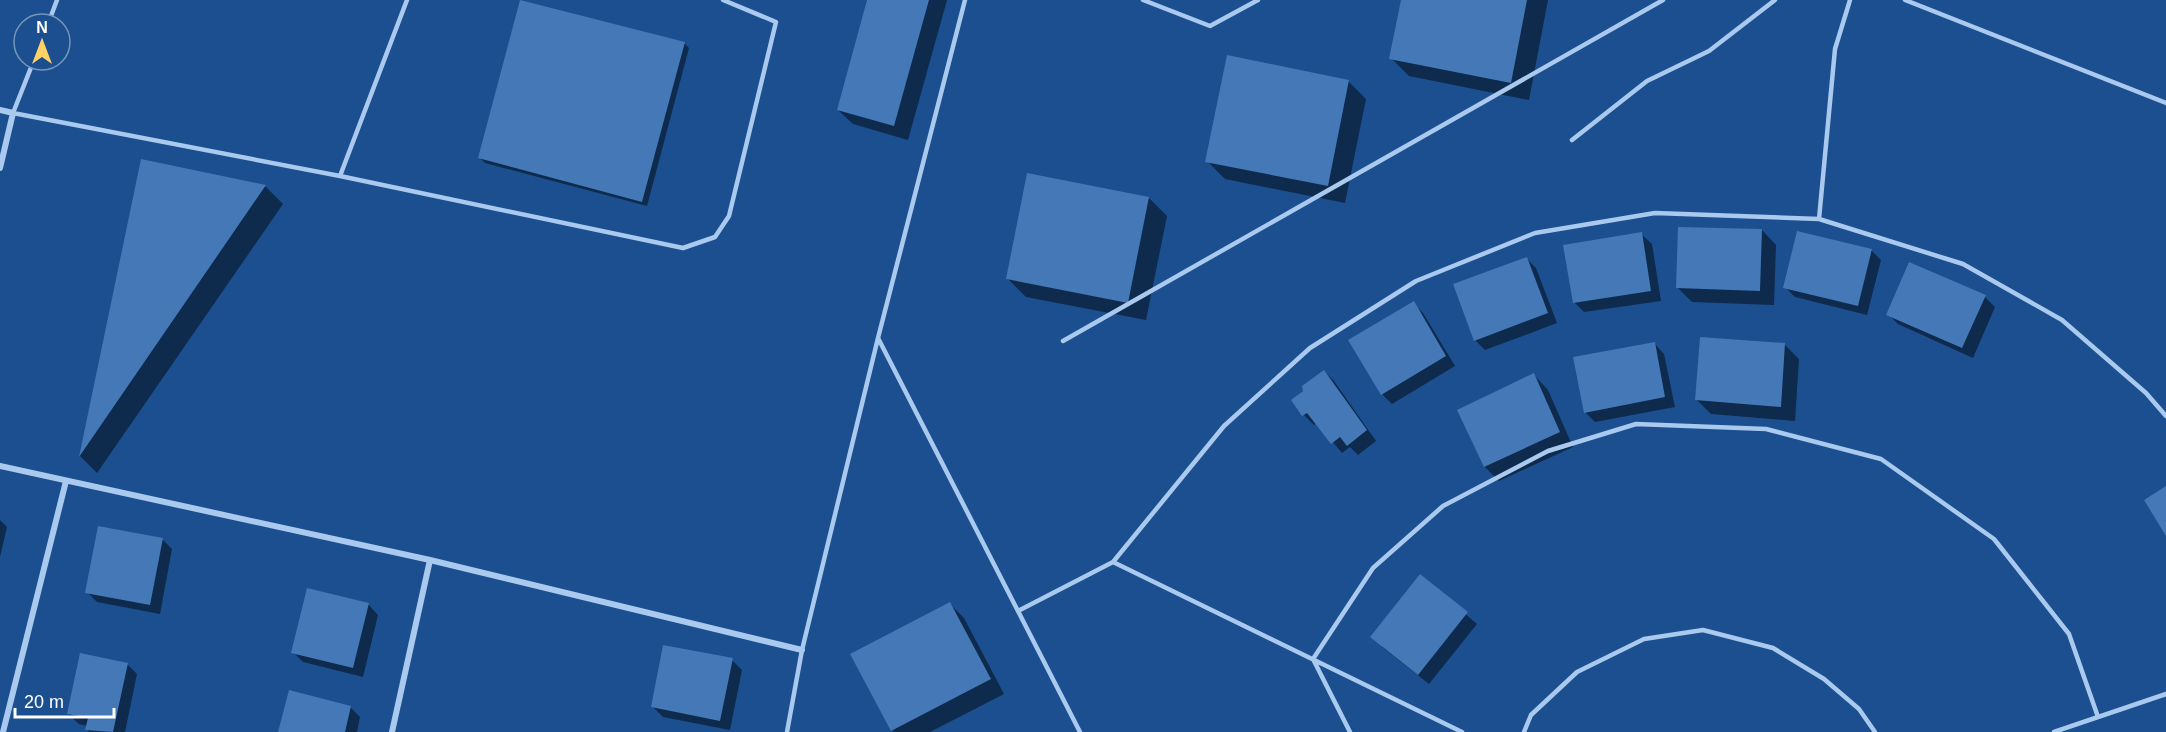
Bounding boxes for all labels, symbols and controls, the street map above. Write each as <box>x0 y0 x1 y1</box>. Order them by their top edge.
north arrow <box>12 12 72 72</box>
text: N <box>36 19 48 36</box>
scale bar <box>15 681 114 719</box>
text: 20 m <box>24 692 64 712</box>

